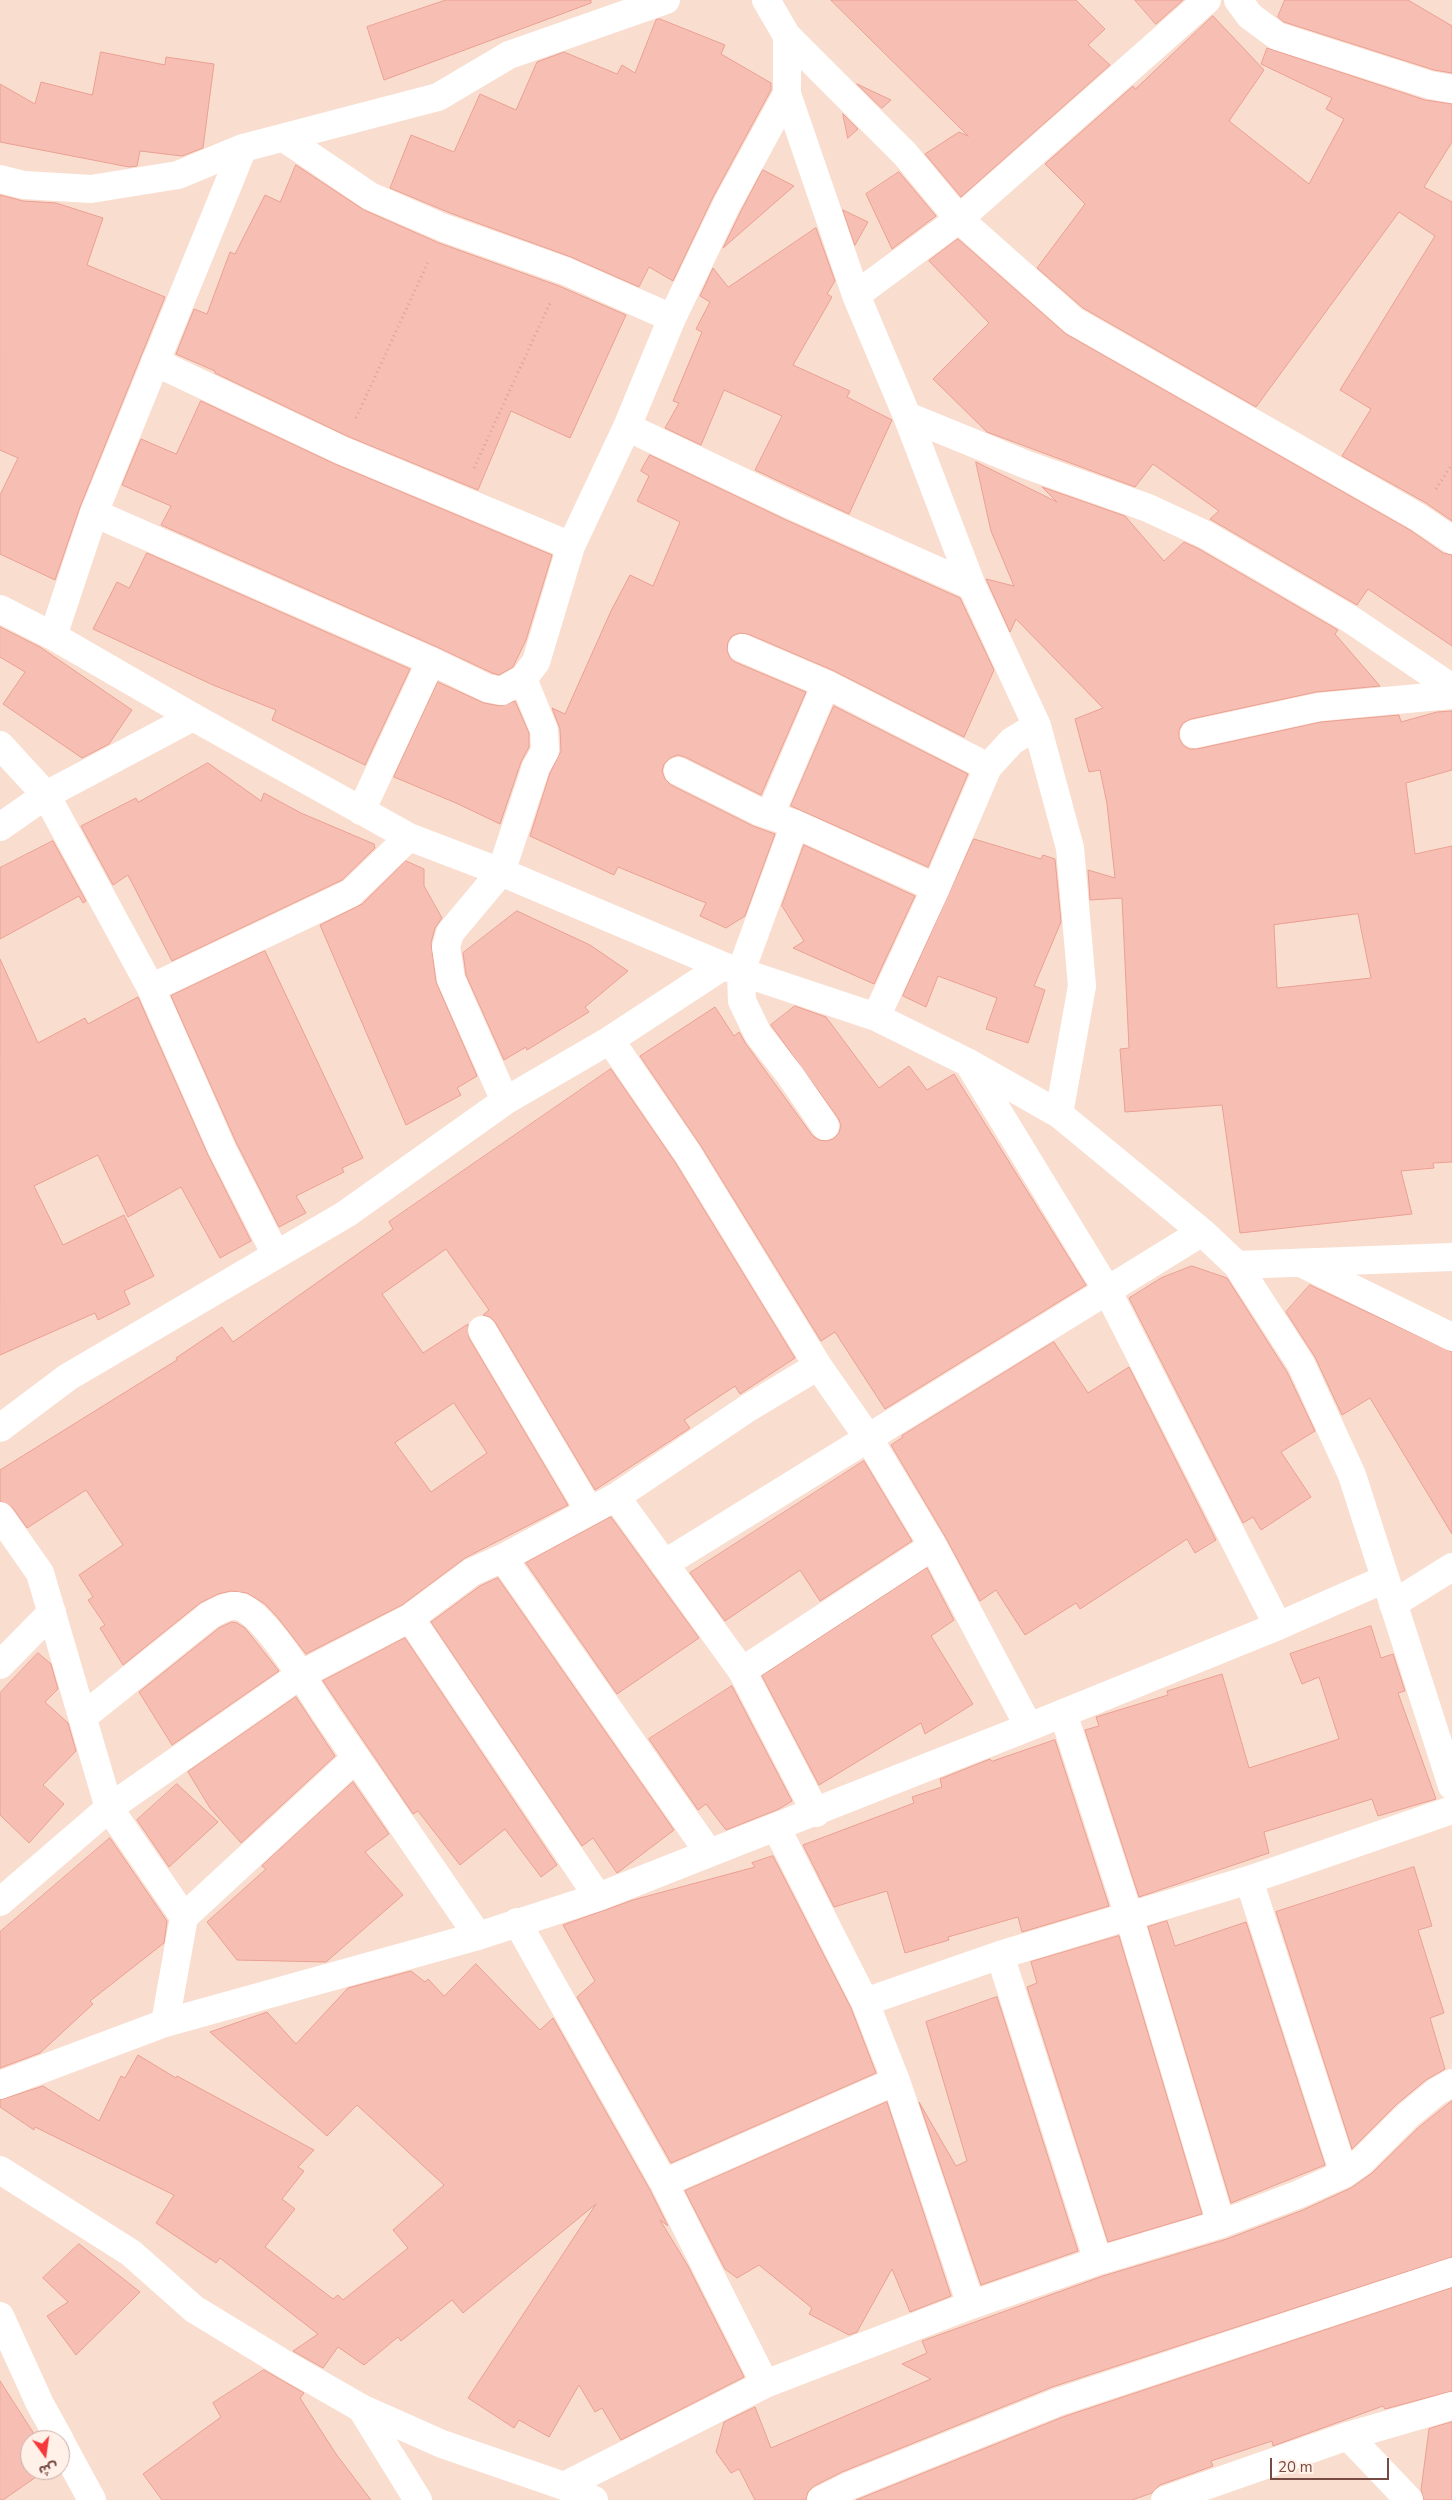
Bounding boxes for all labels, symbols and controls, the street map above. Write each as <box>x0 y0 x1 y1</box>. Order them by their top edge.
north arrow <box>20 2430 70 2480</box>
scale bar <box>1272 2448 1391 2480</box>
text: 20 m <box>1278 2457 1313 2477</box>
text: ش <box>37 2458 60 2481</box>

